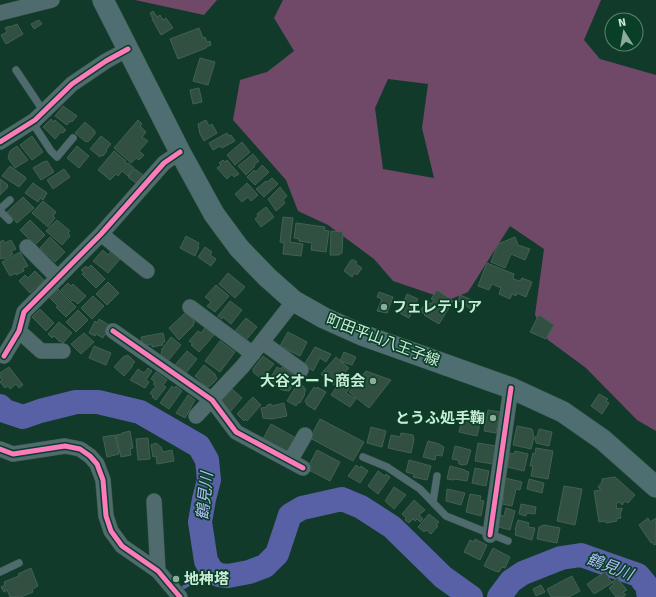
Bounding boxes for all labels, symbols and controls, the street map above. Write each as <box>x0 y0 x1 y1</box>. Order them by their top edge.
north arrow <box>604 12 644 52</box>
text: N <box>617 16 627 30</box>
place label: フェレテリア <box>392 298 482 316</box>
marker: フェレテリア <box>379 302 389 312</box>
street label: 町田平山八王子線 <box>324 310 442 370</box>
place label: 大谷オート商会 <box>260 372 365 390</box>
marker: 大谷オート商会 <box>368 376 378 386</box>
place label: とうふ処手鞠 <box>395 409 485 427</box>
marker: とうふ処手鞠 <box>488 413 498 423</box>
water label: 鶴見川 <box>193 469 218 521</box>
water label: 鶴見川 <box>584 549 637 586</box>
place label: 地神塔 <box>184 570 229 588</box>
marker: 地神塔 <box>171 574 181 584</box>

